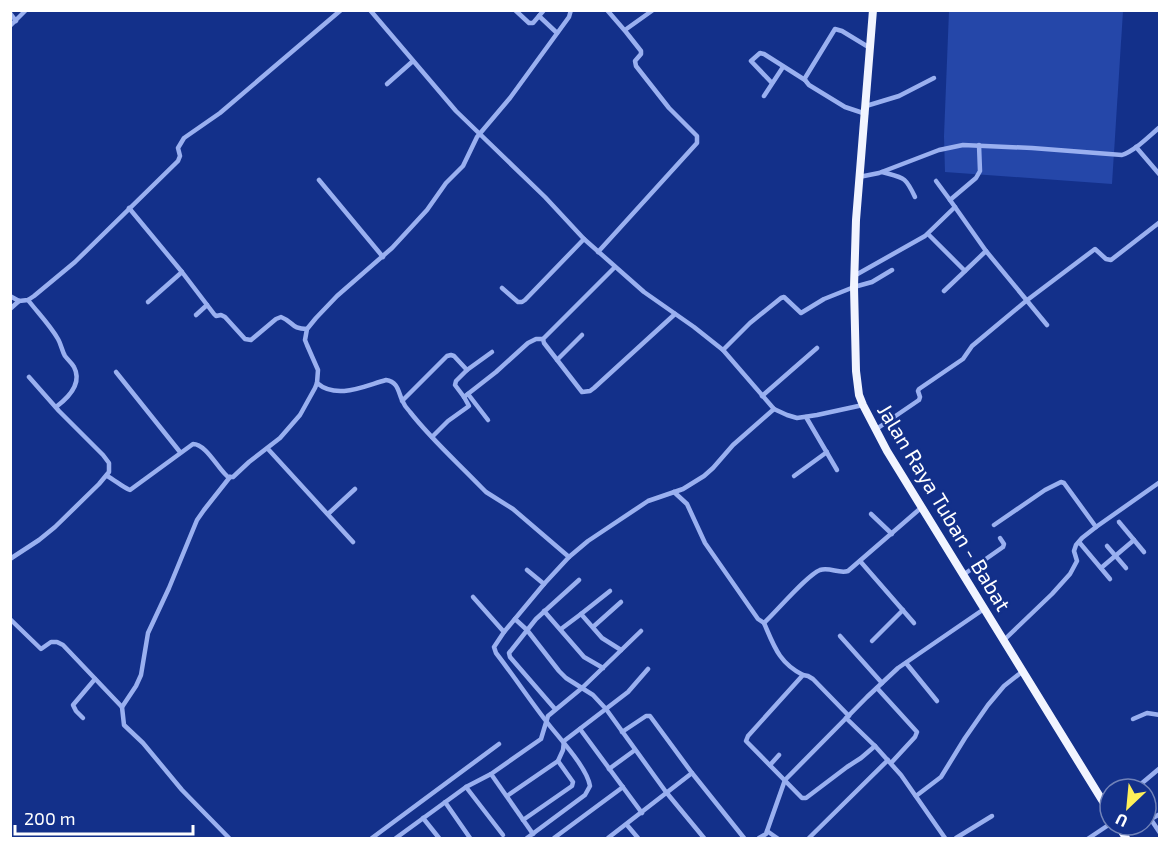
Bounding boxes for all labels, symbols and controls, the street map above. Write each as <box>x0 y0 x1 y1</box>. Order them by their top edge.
street label: Jalan Raya Tuban - Babat <box>873 399 1017 615</box>
north arrow <box>1098 777 1158 837</box>
scale bar <box>15 798 194 836</box>
text: 200 m <box>24 807 76 829</box>
text: U <box>1112 810 1130 832</box>

